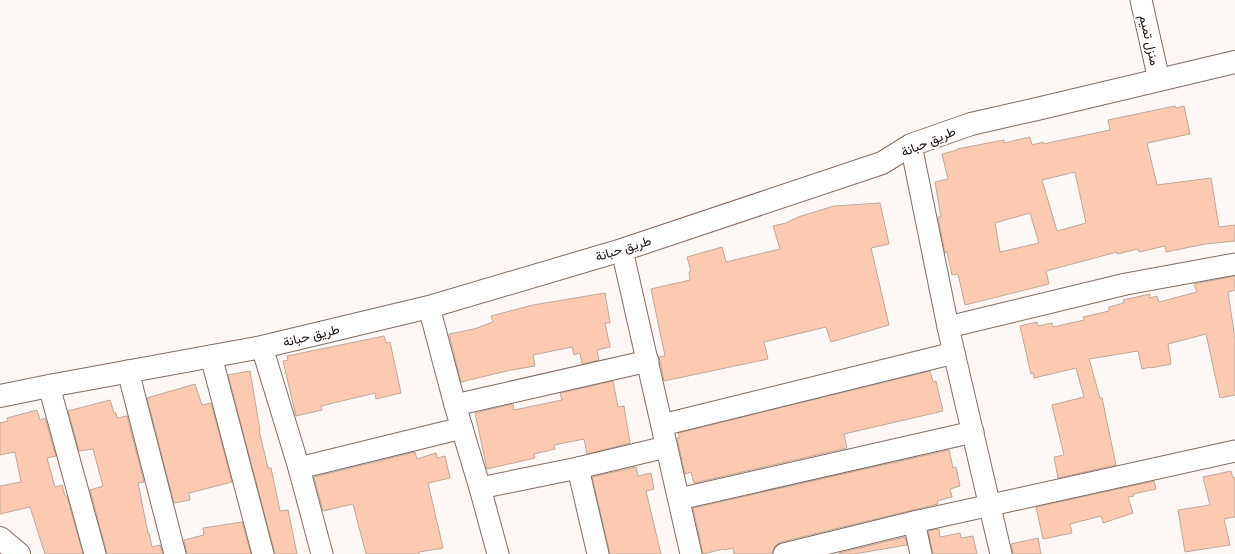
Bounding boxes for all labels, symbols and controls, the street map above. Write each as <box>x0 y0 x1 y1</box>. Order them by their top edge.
street label: منزل تميم <box>1135 13 1164 67</box>
street label: طريق حبانة <box>898 122 958 161</box>
street label: طريق حبانة <box>593 232 653 265</box>
street label: طريق حبانة <box>281 320 341 351</box>

